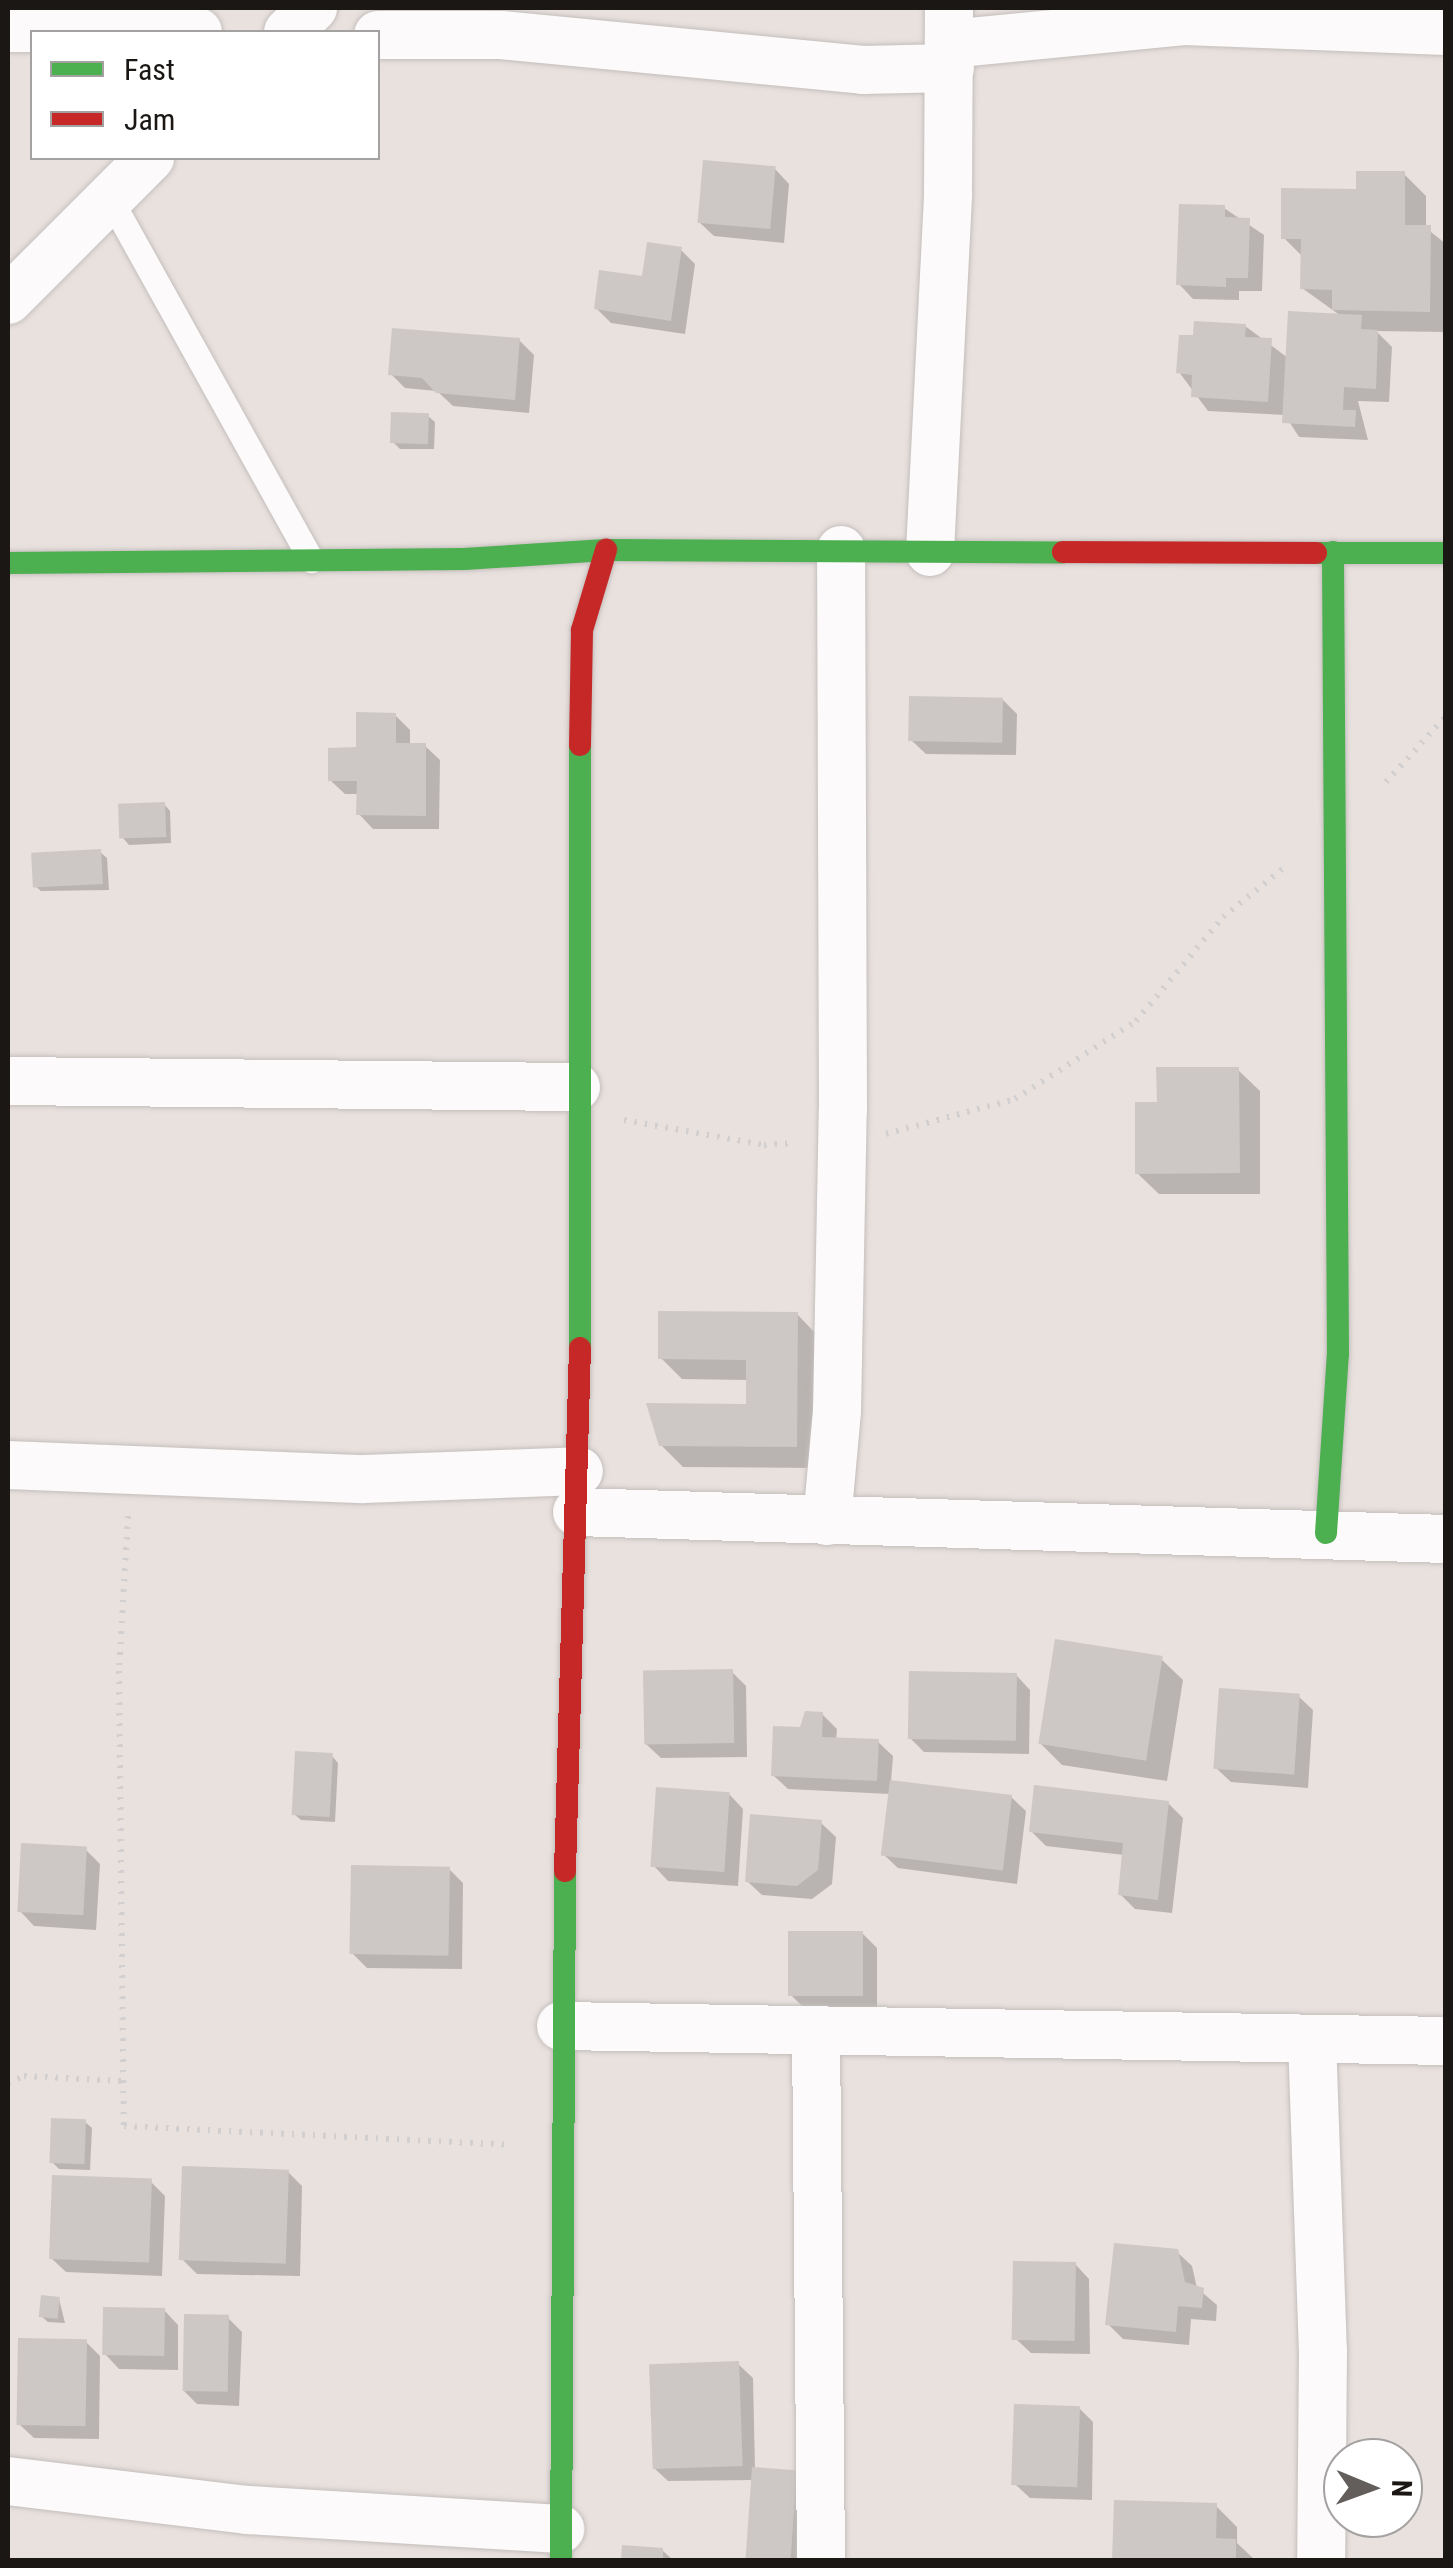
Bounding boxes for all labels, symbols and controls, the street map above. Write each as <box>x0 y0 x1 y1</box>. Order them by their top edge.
legend <box>30 30 380 160</box>
text: Fast <box>124 52 175 87</box>
text: Jam <box>124 102 175 137</box>
north arrow <box>1323 2438 1423 2538</box>
text: N <box>1385 2480 1418 2497</box>

